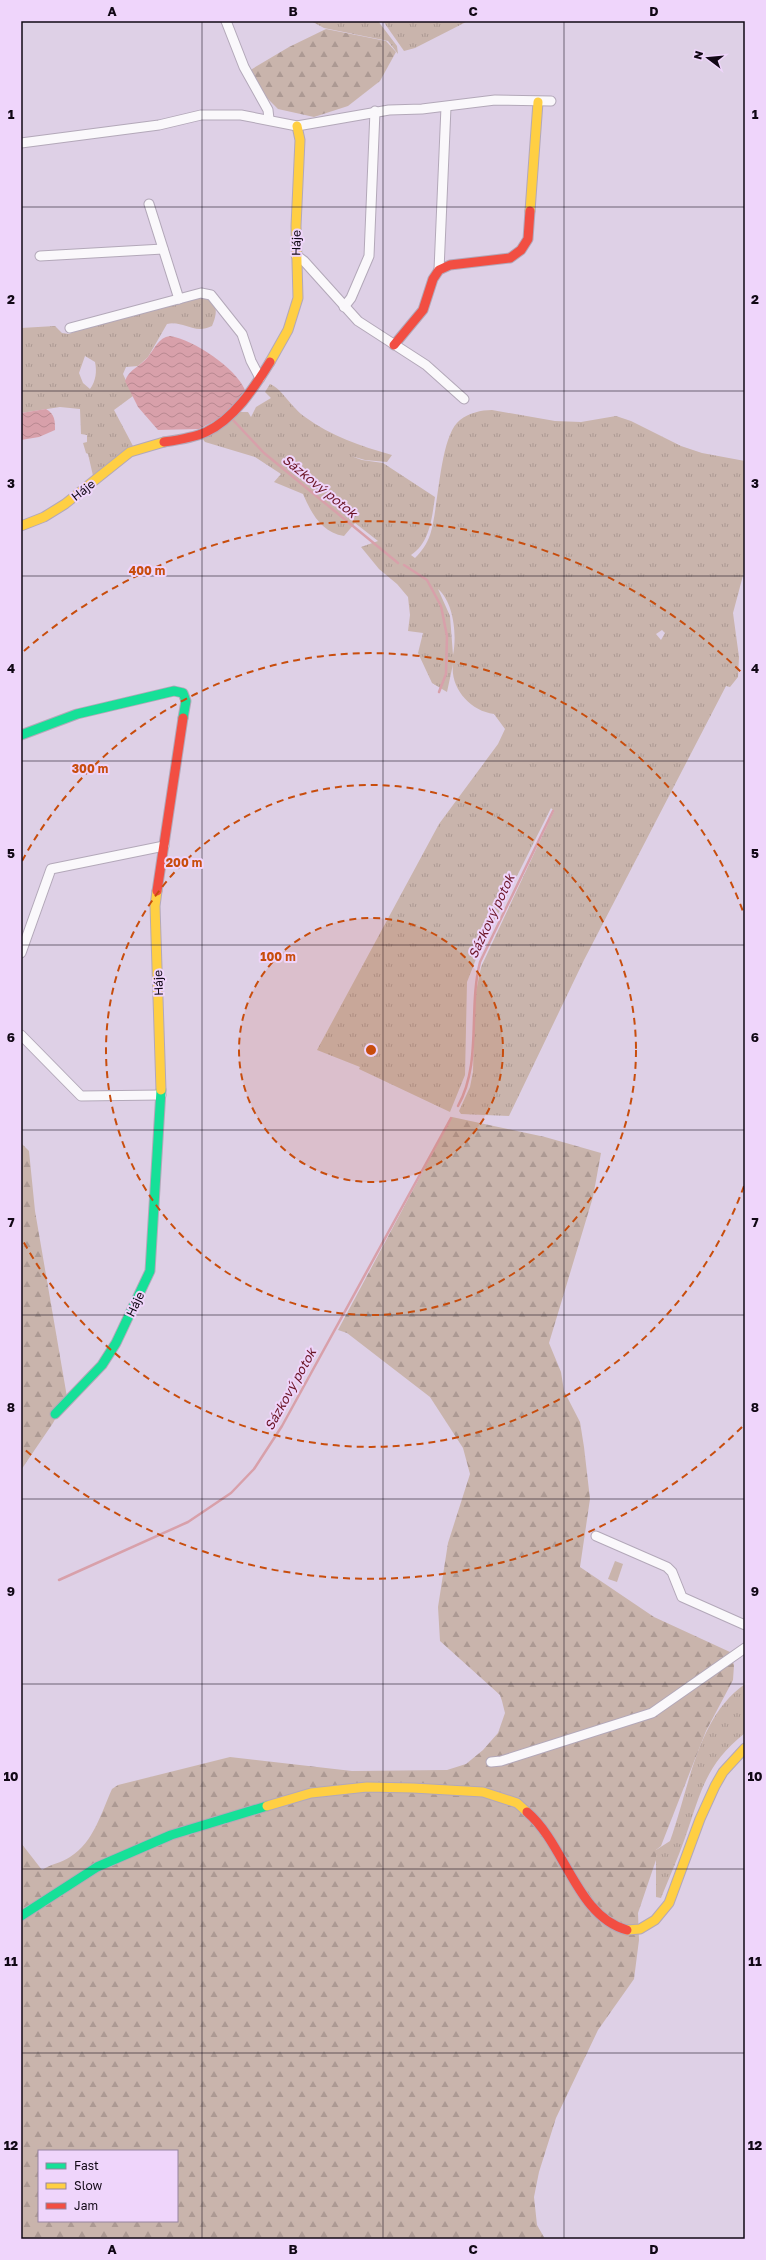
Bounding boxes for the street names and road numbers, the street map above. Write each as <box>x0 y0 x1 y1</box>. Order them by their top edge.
street label: Háje <box>288 230 304 256</box>
street label: Háje <box>68 476 98 504</box>
street label: Háje <box>150 970 166 996</box>
street label: Háje <box>123 1289 147 1319</box>

